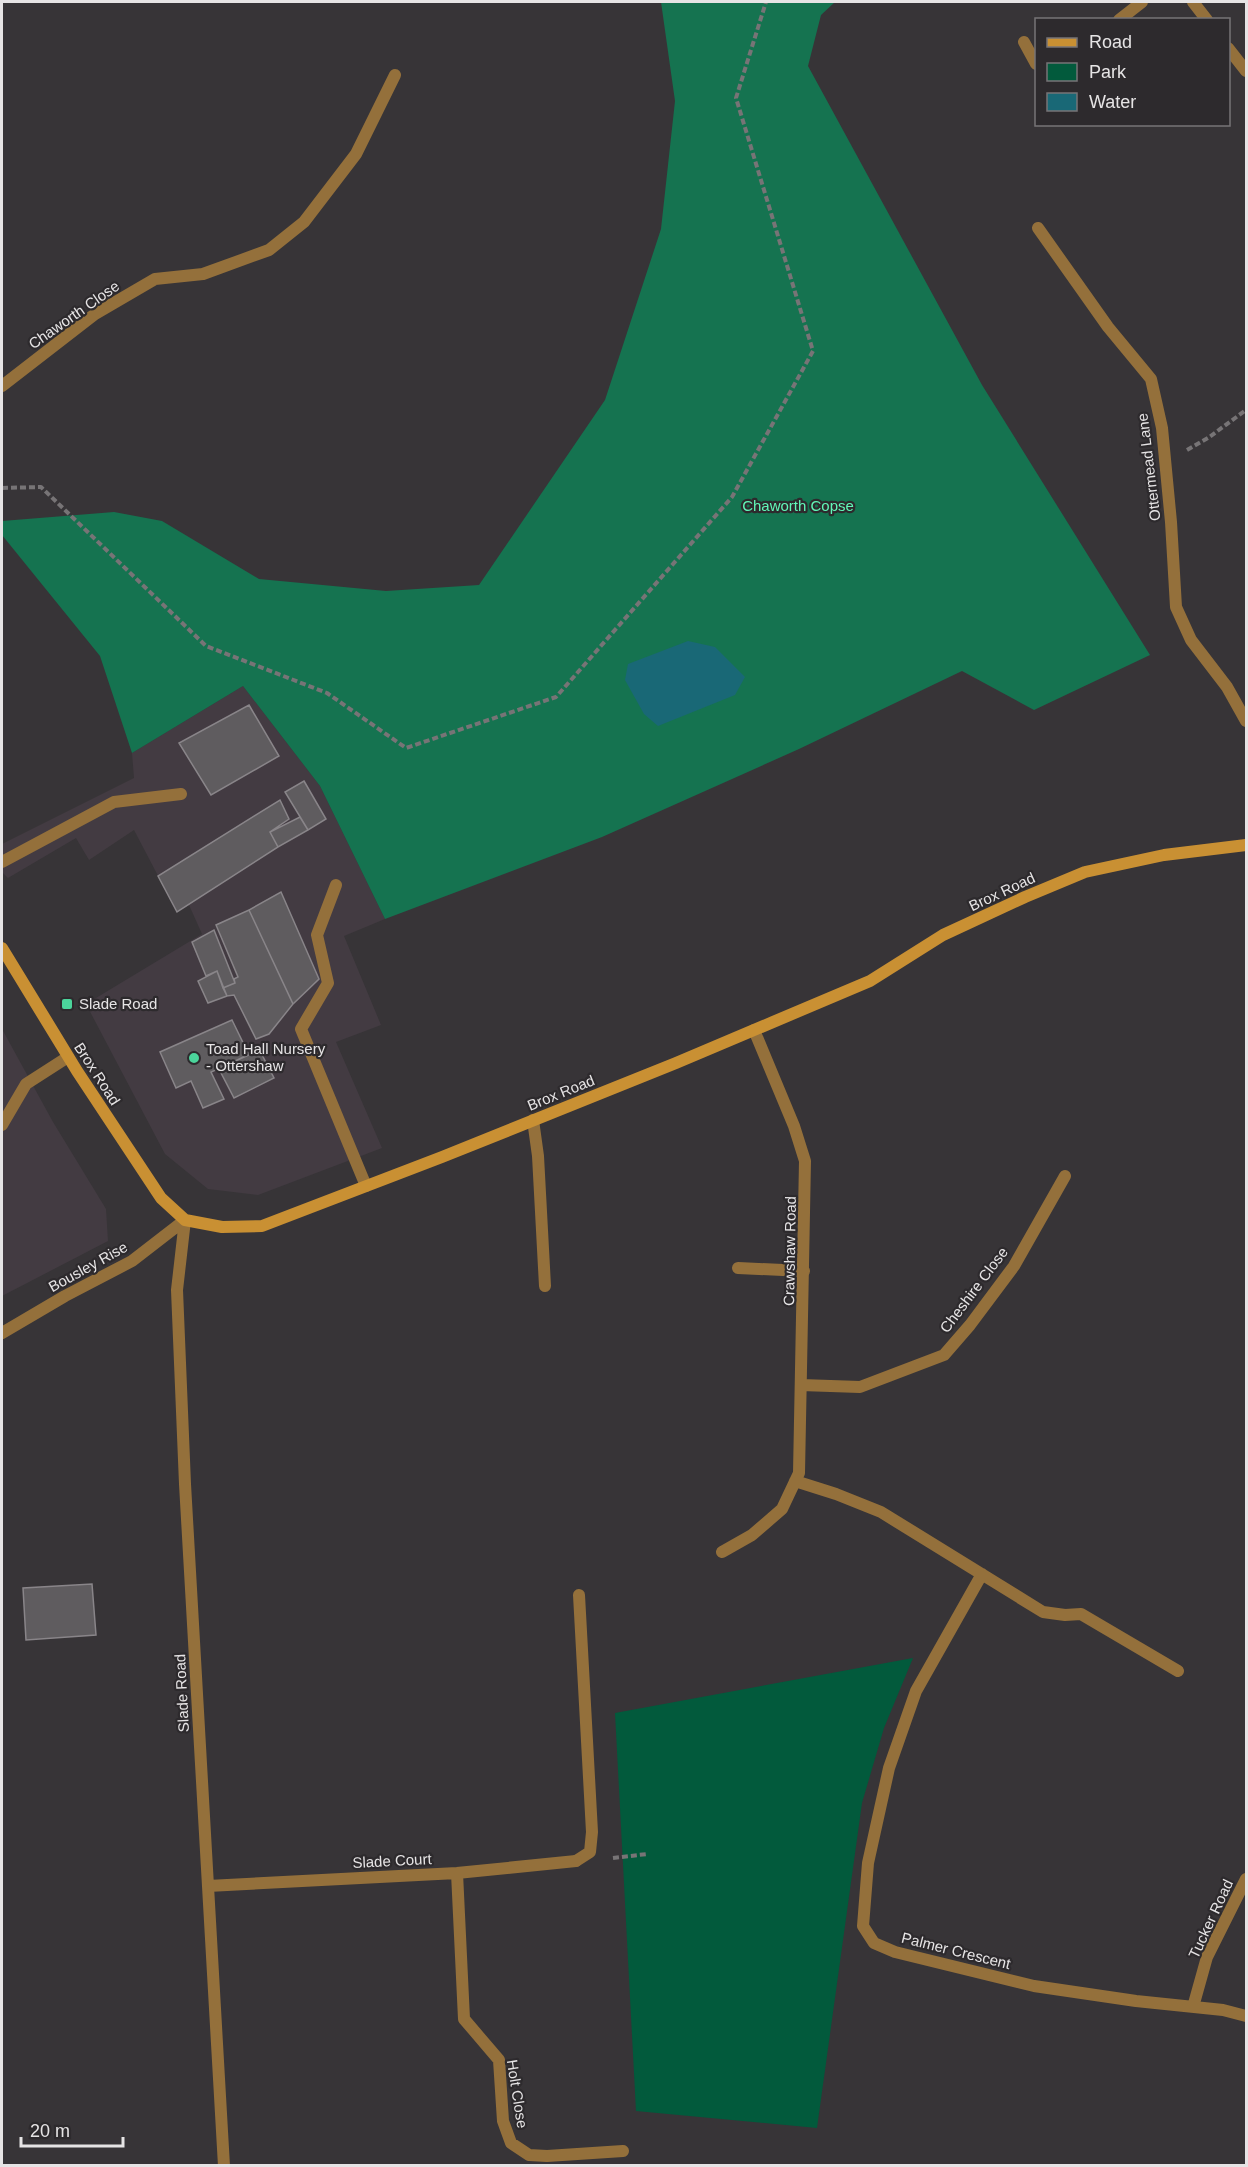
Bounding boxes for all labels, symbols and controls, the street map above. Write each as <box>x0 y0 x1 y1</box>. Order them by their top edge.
legend <box>1035 18 1230 126</box>
text: Road <box>1089 32 1132 52</box>
text: Park <box>1089 62 1127 82</box>
text: Water <box>1089 92 1136 112</box>
street label: Chaworth Close <box>25 277 122 352</box>
street label: Ottermead Lane <box>1133 412 1164 522</box>
park label: Chaworth Copse <box>742 497 854 514</box>
street label: Brox Road <box>966 869 1037 914</box>
place label: Slade Road <box>79 995 157 1012</box>
marker: Slade Road <box>60 997 74 1011</box>
street label: Brox Road <box>71 1039 124 1108</box>
place label: Toad Hall Nursery - Ottershaw <box>206 1040 326 1074</box>
marker: Toad Hall Nursery - Ottershaw <box>187 1051 201 1065</box>
street label: Brox Road <box>525 1071 597 1114</box>
street label: Crawshaw Road <box>780 1196 799 1306</box>
street label: Bousley Rise <box>45 1238 130 1295</box>
street label: Cheshire Close <box>936 1244 1011 1336</box>
street label: Slade Road <box>171 1653 192 1733</box>
street label: Slade Court <box>352 1850 433 1871</box>
street label: Tucker Road <box>1185 1877 1236 1961</box>
street label: Palmer Crescent <box>900 1929 1013 1972</box>
street label: Holt Close <box>504 2058 531 2129</box>
scale bar <box>21 2110 123 2148</box>
text: 20 m <box>30 2121 70 2141</box>

